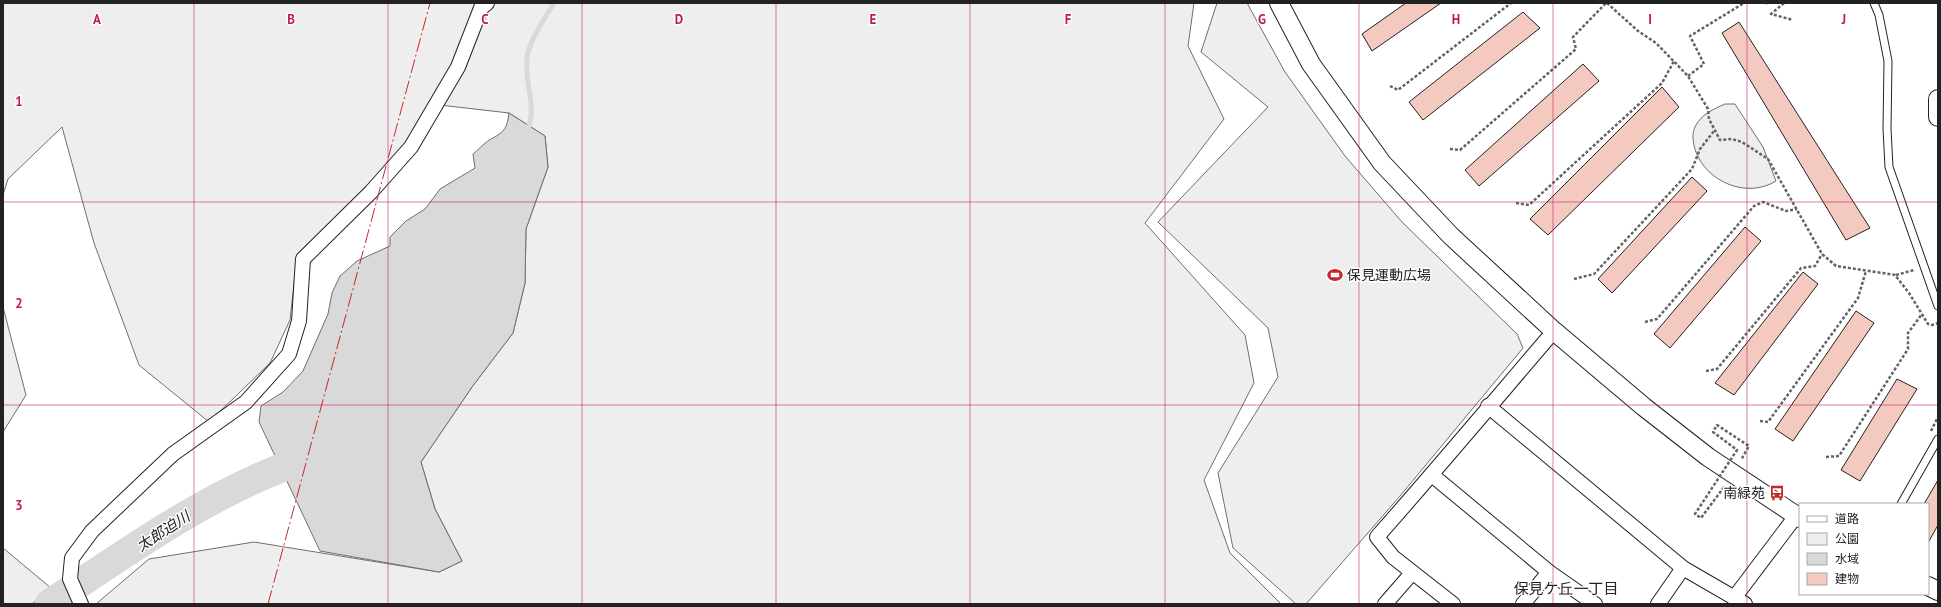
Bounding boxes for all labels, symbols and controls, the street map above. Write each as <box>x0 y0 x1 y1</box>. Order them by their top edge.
text: A <box>93 11 101 28</box>
text: B <box>287 11 295 28</box>
text: C <box>481 11 489 28</box>
text: D <box>675 11 683 28</box>
text: E <box>870 11 877 28</box>
text: F <box>1065 11 1072 28</box>
text: G <box>1258 11 1266 28</box>
text: H <box>1452 11 1460 28</box>
text: I <box>1648 11 1652 28</box>
text: J <box>1841 11 1846 28</box>
text: 1 <box>15 93 23 110</box>
sports icon: 保見運動広場 <box>1326 266 1344 284</box>
place label: 保見運動広場 <box>1347 266 1431 284</box>
text: 2 <box>15 295 23 312</box>
place label: 南緑苑 <box>1723 484 1765 502</box>
bus stop icon: 南緑苑 <box>1768 484 1786 502</box>
text: 3 <box>15 497 23 514</box>
legend <box>1799 503 1929 595</box>
water label: 太郎迫川 <box>133 506 195 555</box>
text: 道路 <box>1835 511 1859 526</box>
text: 公園 <box>1835 531 1859 546</box>
text: 水域 <box>1835 551 1859 566</box>
text: 建物 <box>1835 571 1859 586</box>
district label: 保見ケ丘一丁目 <box>1513 579 1619 598</box>

